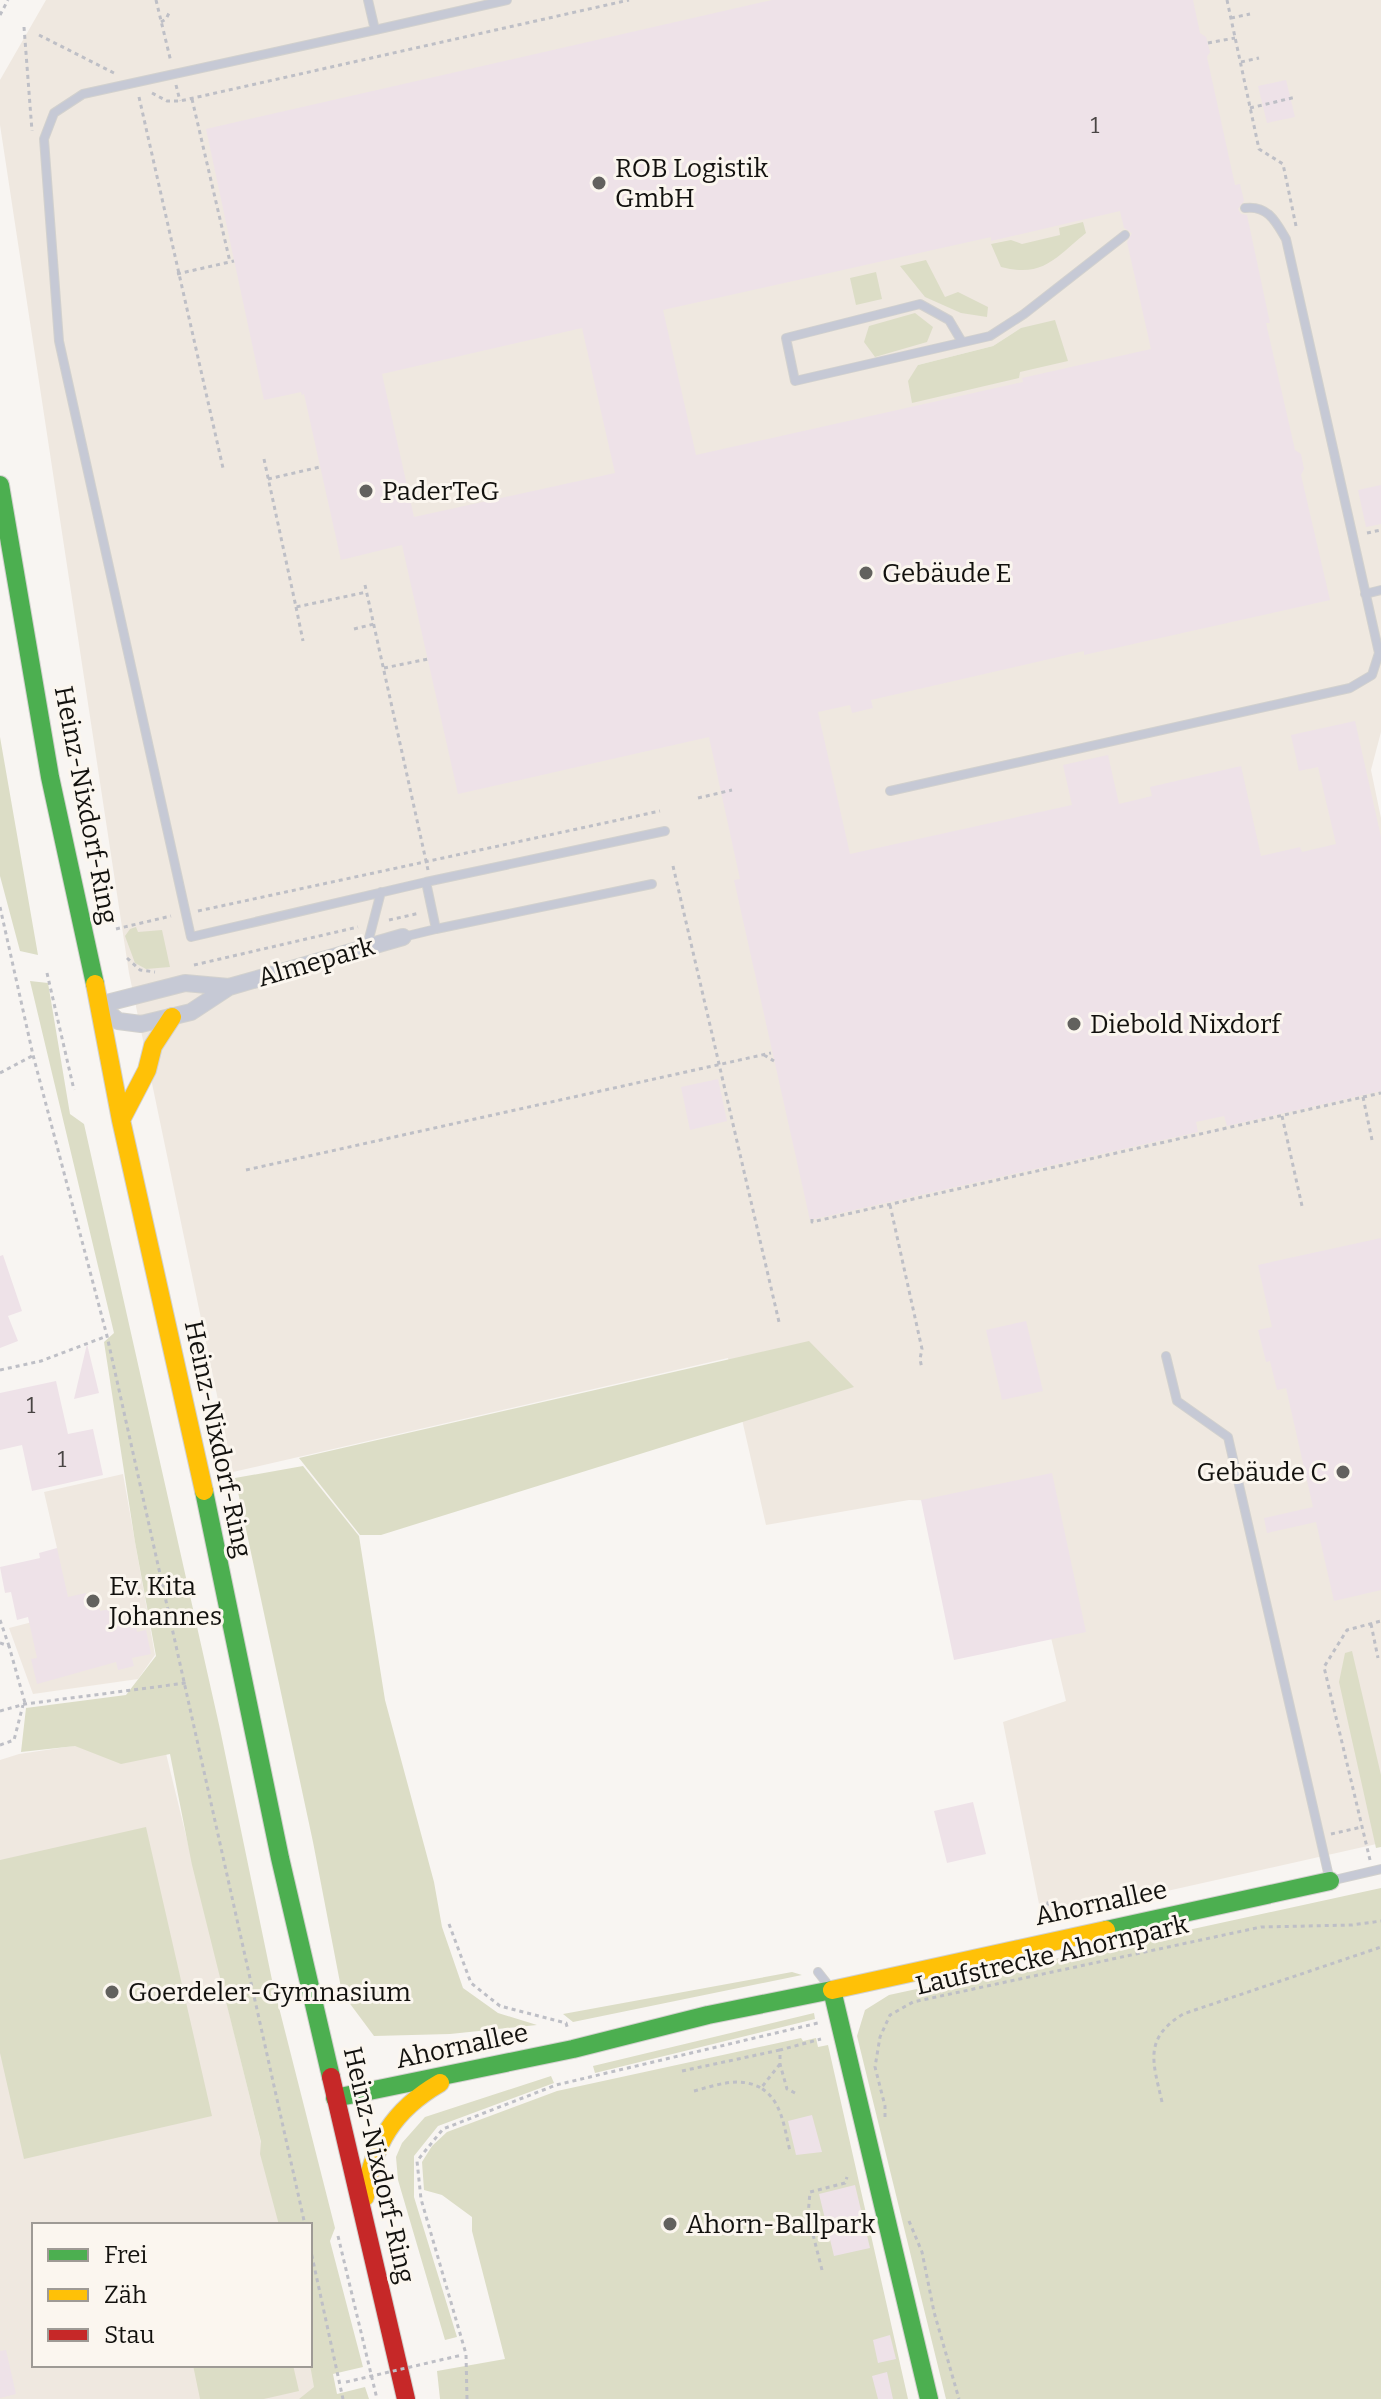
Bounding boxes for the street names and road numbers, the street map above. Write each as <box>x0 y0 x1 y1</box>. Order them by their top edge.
street label: Heinz-Nixdorf-Ring <box>48 683 124 927</box>
street label: Almepark <box>254 930 378 993</box>
street label: Heinz-Nixdorf-Ring <box>178 1318 258 1560</box>
street label: Ahornallee <box>1032 1874 1170 1932</box>
street label: Laufstrecke Ahornpark <box>913 1908 1192 2001</box>
street label: Ahornallee <box>393 2017 531 2075</box>
street label: Heinz-Nixdorf-Ring <box>337 2044 421 2286</box>

